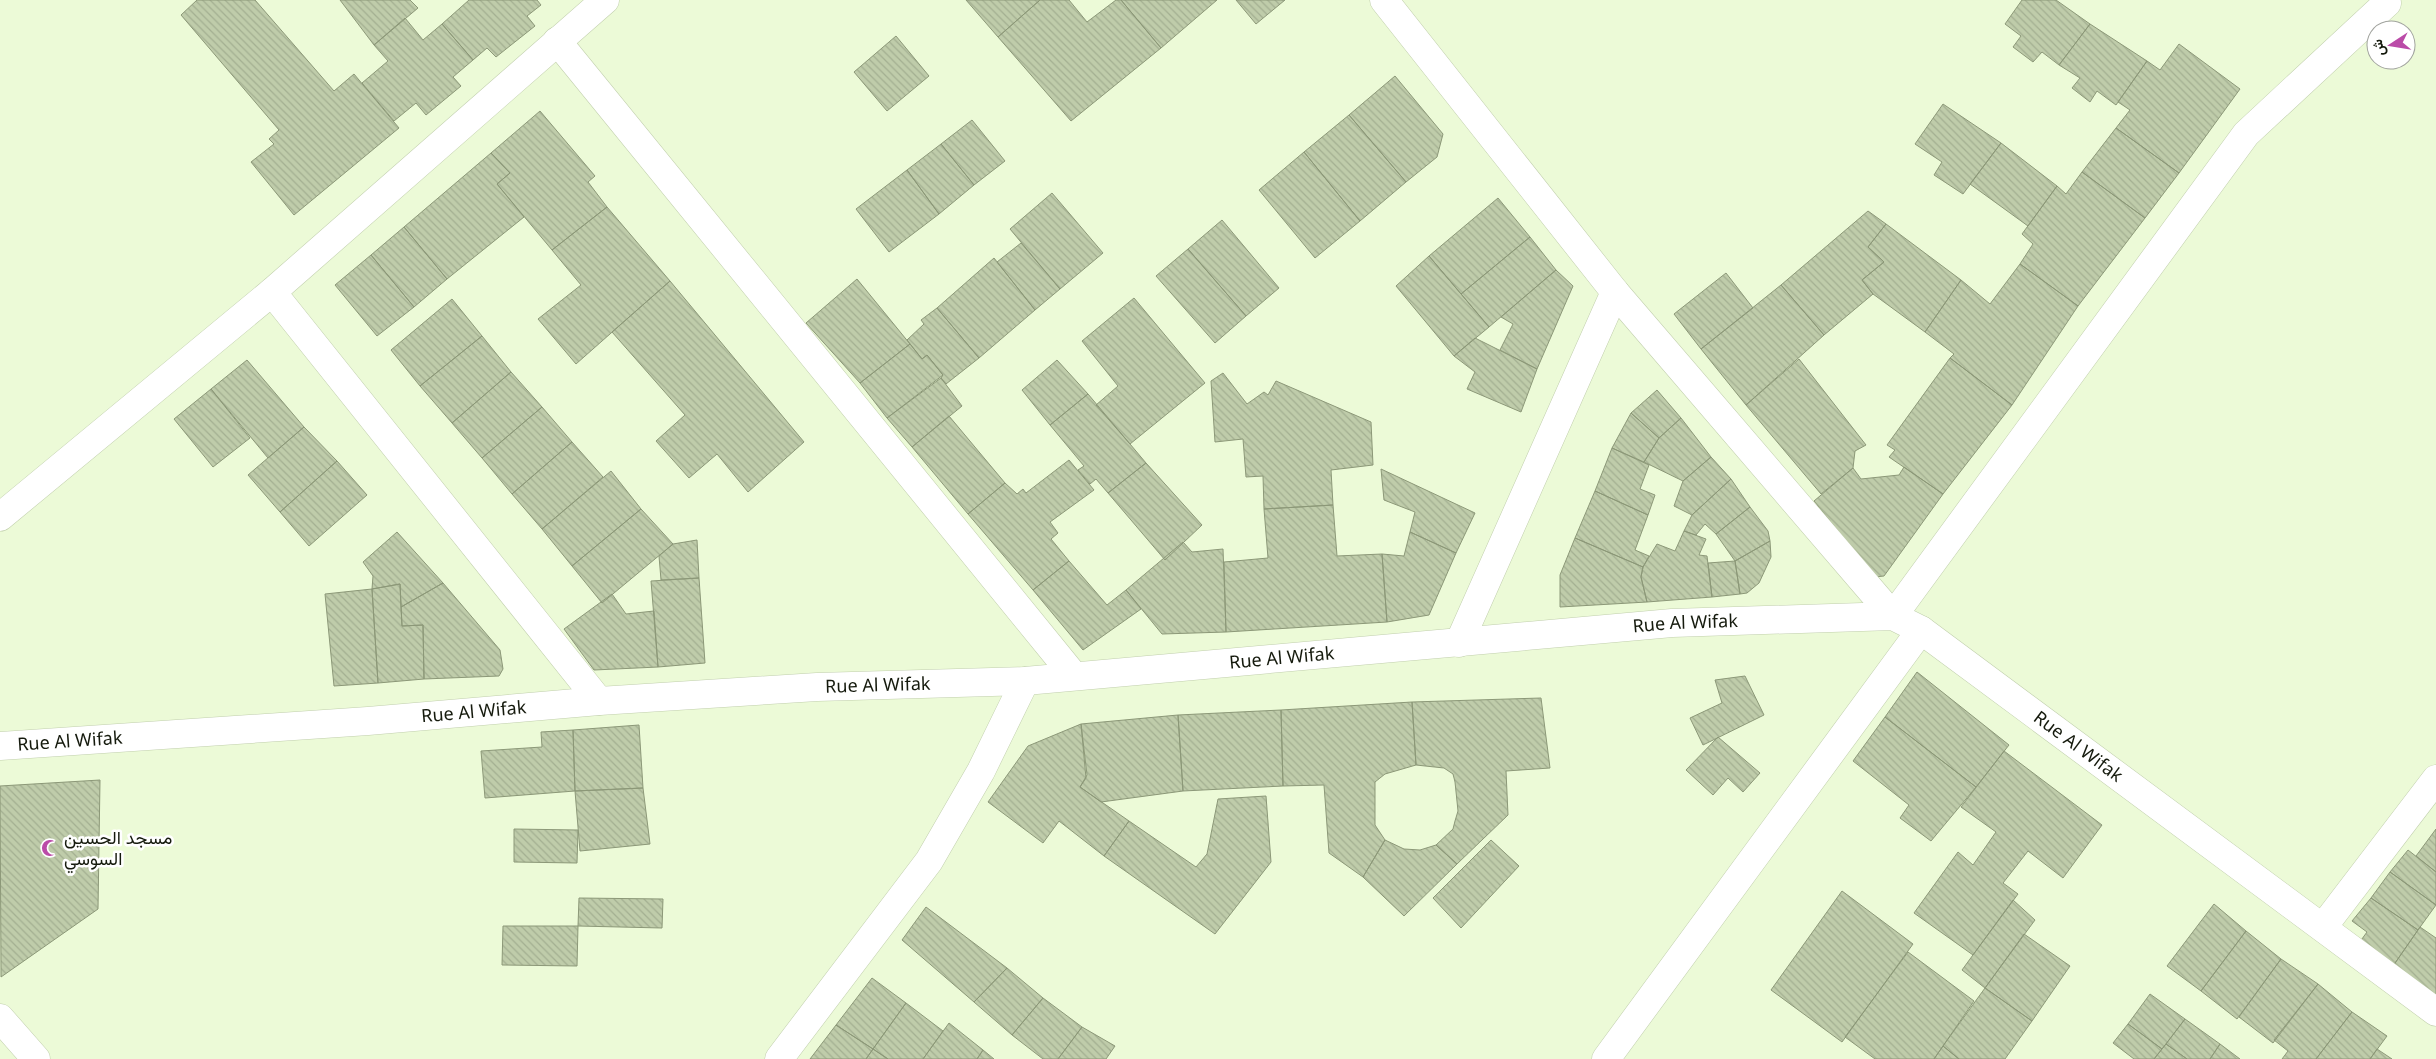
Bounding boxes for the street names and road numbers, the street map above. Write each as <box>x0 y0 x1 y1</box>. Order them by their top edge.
street label: Rue Al Wifak <box>1631 608 1739 637</box>
street label: Rue Al Wifak <box>1228 640 1336 674</box>
street label: Rue Al Wifak <box>825 671 931 698</box>
street label: Rue Al Wifak <box>420 694 528 727</box>
street label: Rue Al Wifak <box>2029 705 2129 787</box>
street label: Rue Al Wifak <box>16 725 124 756</box>

